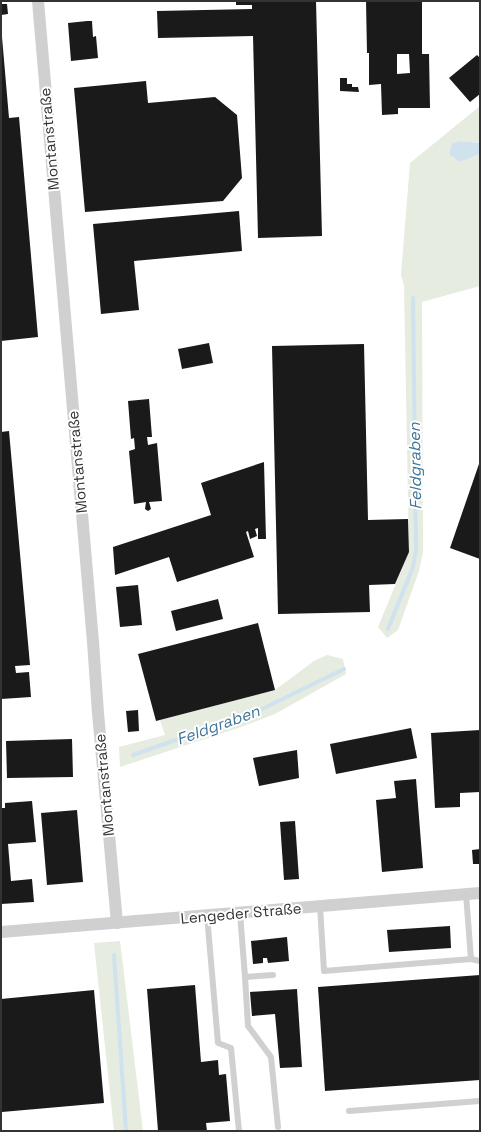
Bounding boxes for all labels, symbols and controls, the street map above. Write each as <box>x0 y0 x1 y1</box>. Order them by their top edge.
street label: Montanstraße <box>35 87 63 191</box>
street label: Montanstraße <box>63 410 91 514</box>
water label: Feldgraben <box>404 421 426 510</box>
water label: Feldgraben <box>174 700 264 750</box>
street label: Montanstraße <box>90 733 118 837</box>
street label: Lengeder Straße <box>180 898 302 928</box>

